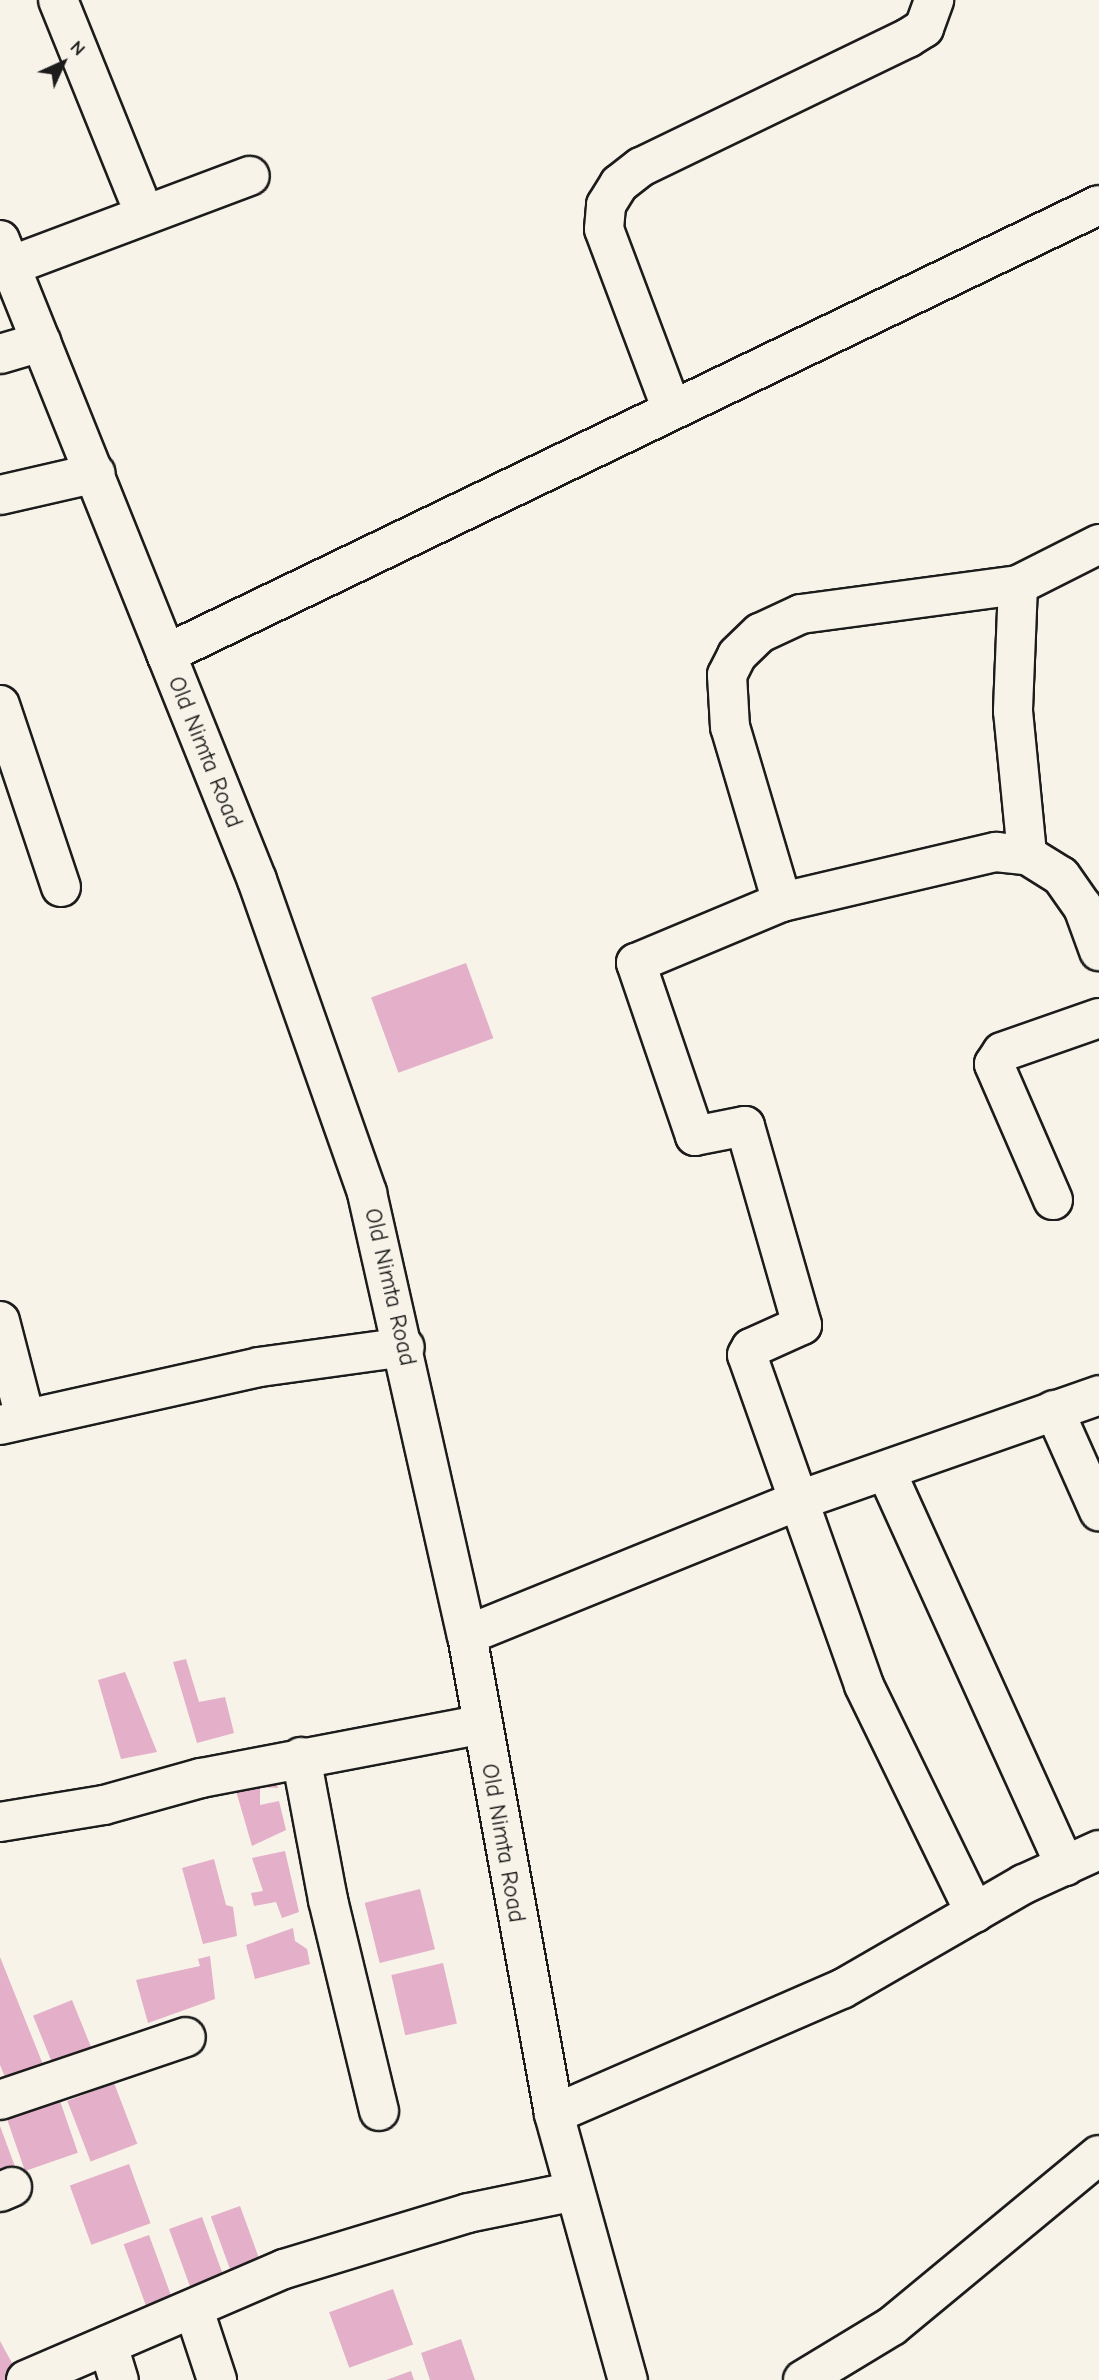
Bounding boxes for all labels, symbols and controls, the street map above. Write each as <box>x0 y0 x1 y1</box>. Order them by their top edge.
north arrow <box>28 28 98 98</box>
text: N <box>66 36 90 60</box>
street label: Old Nimta Road <box>162 672 248 832</box>
street label: Old Nimta Road <box>358 1205 422 1369</box>
street label: Old Nimta Road <box>475 1761 531 1925</box>

